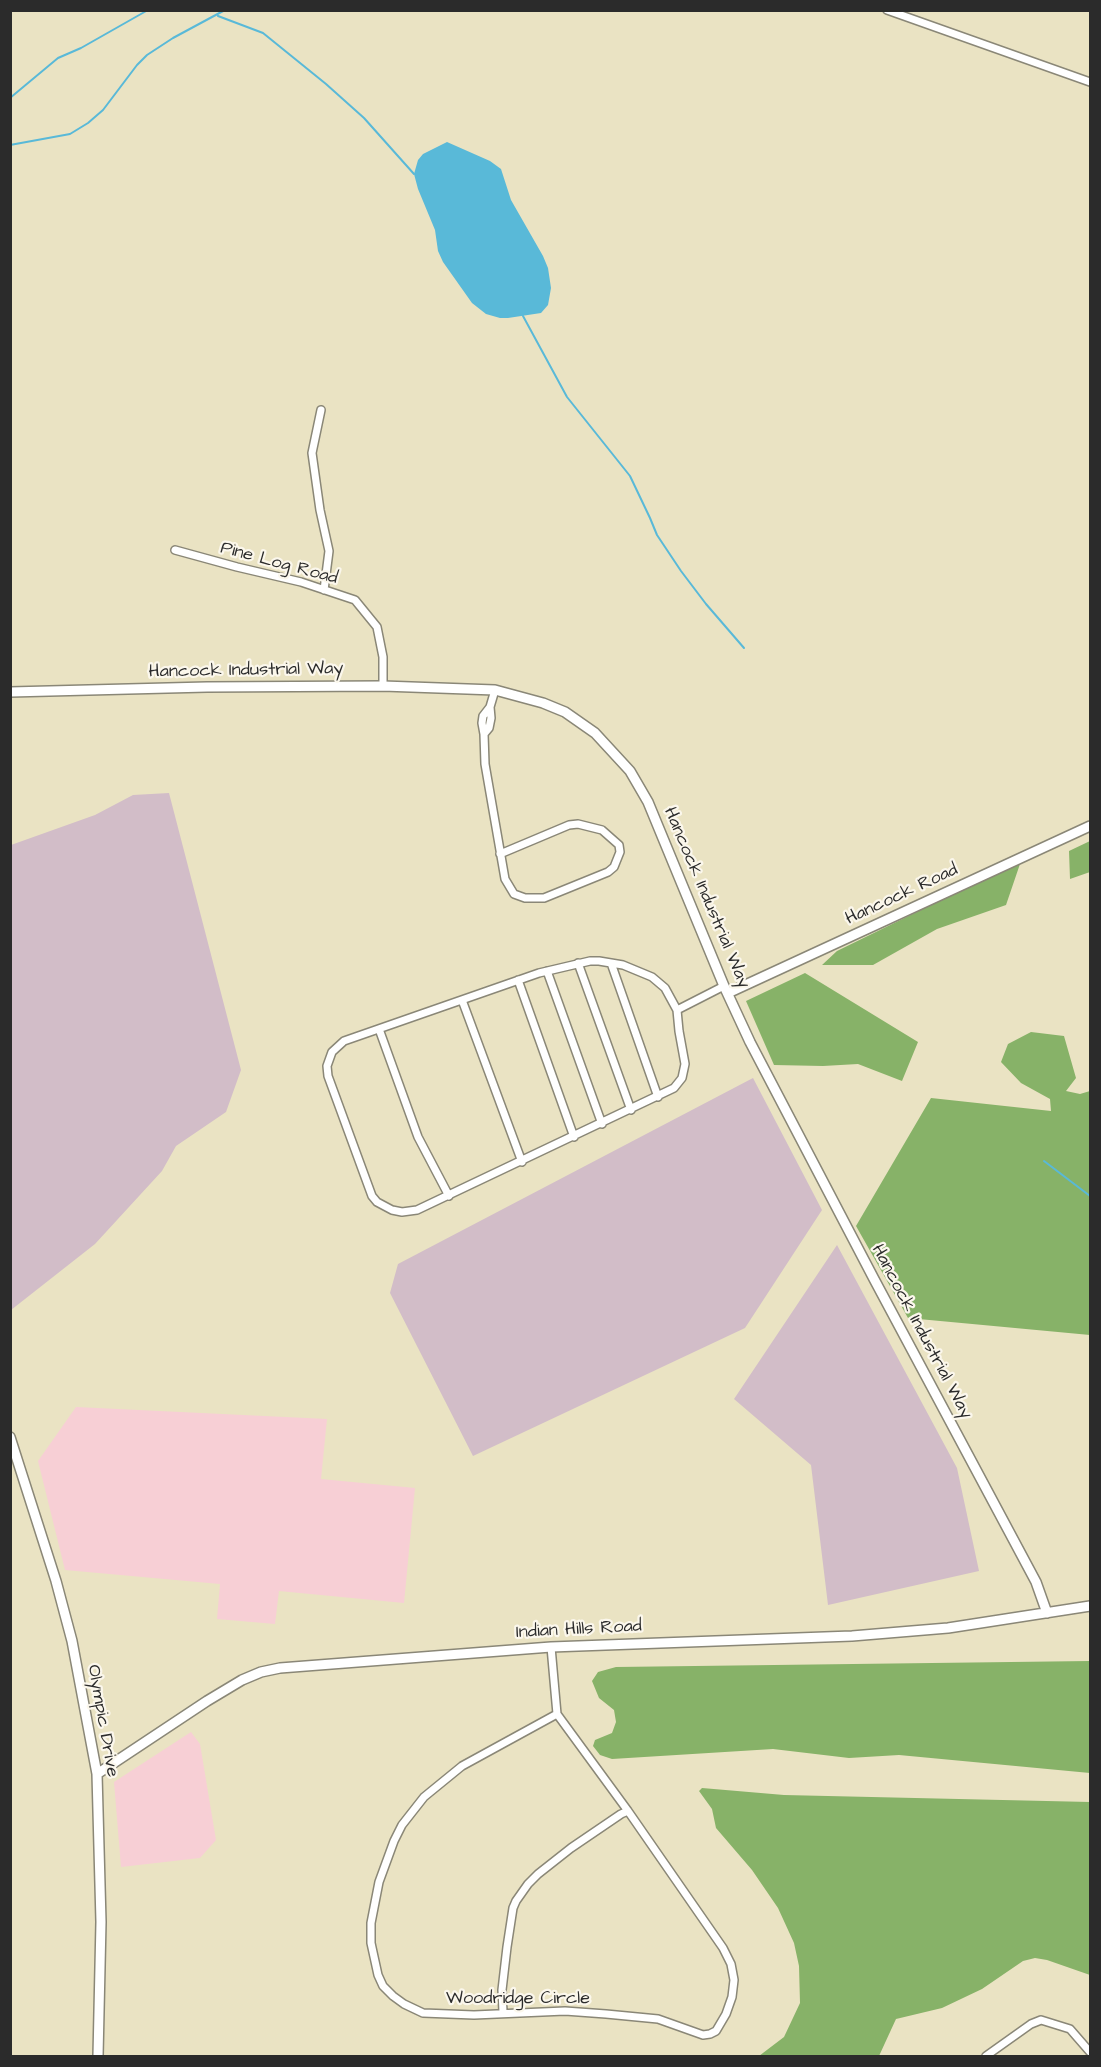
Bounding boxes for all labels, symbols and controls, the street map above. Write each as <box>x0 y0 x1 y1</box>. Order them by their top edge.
street label: Pine Log Road <box>218 538 340 590</box>
street label: Hancock Industrial Way <box>149 659 343 683</box>
street label: Hancock Industrial Way <box>658 804 754 992</box>
street label: Hancock Road <box>842 860 962 930</box>
street label: Hancock Industrial Way <box>866 1241 976 1423</box>
street label: Indian Hills Road <box>516 1616 642 1644</box>
street label: Olympic Drive <box>82 1663 122 1779</box>
street label: Woodridge Circle <box>446 1988 590 2010</box>

